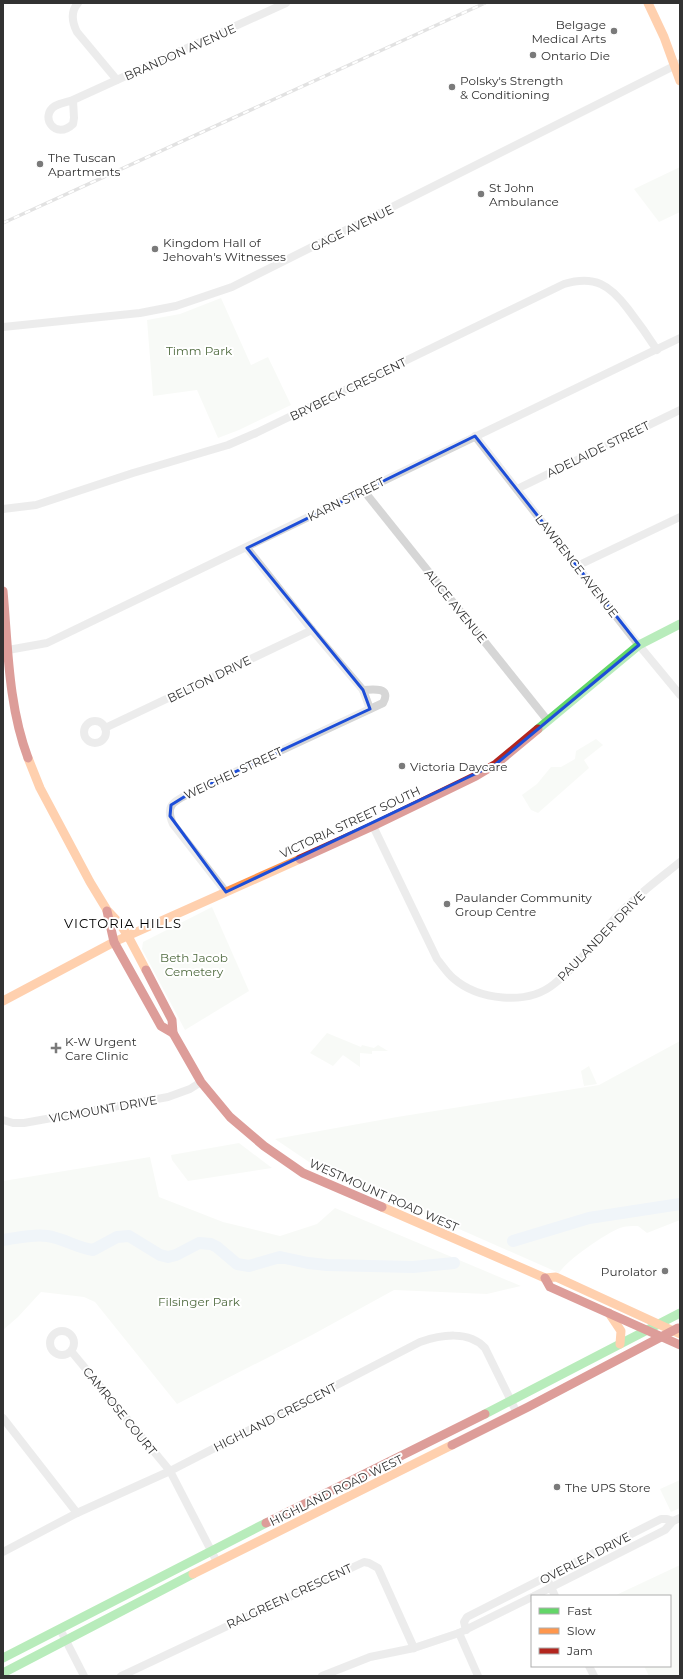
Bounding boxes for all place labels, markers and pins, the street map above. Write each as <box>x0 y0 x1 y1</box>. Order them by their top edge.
place label: Belgage Medical Arts <box>531 17 606 46</box>
marker: Belgage Medical Arts <box>609 26 619 36</box>
place label: Ontario Die <box>541 48 610 63</box>
marker: Ontario Die <box>528 50 538 60</box>
place label: Polsky's Strength & Conditioning <box>460 73 563 102</box>
marker: Polsky's Strength & Conditioning <box>447 82 457 92</box>
place label: The Tuscan Apartments <box>48 150 121 179</box>
marker: The Tuscan Apartments <box>35 159 45 169</box>
place label: St John Ambulance <box>489 180 559 209</box>
marker: St John Ambulance <box>476 189 486 199</box>
place label: Kingdom Hall of Jehovah's Witnesses <box>162 235 286 264</box>
marker: Kingdom Hall of Jehovah's Witnesses <box>150 244 160 254</box>
place label: Victoria Daycare <box>410 759 507 774</box>
marker: Victoria Daycare <box>397 761 407 771</box>
place label: Paulander Community Group Centre <box>455 890 592 919</box>
marker: Paulander Community Group Centre <box>442 899 452 909</box>
place label: K-W Urgent Care Clinic <box>65 1034 137 1063</box>
marker: K-W Urgent Care Clinic <box>50 1042 62 1054</box>
place label: Purolator <box>601 1264 657 1279</box>
marker: Purolator <box>660 1266 670 1276</box>
place label: The UPS Store <box>565 1480 651 1495</box>
marker: The UPS Store <box>552 1482 562 1492</box>

